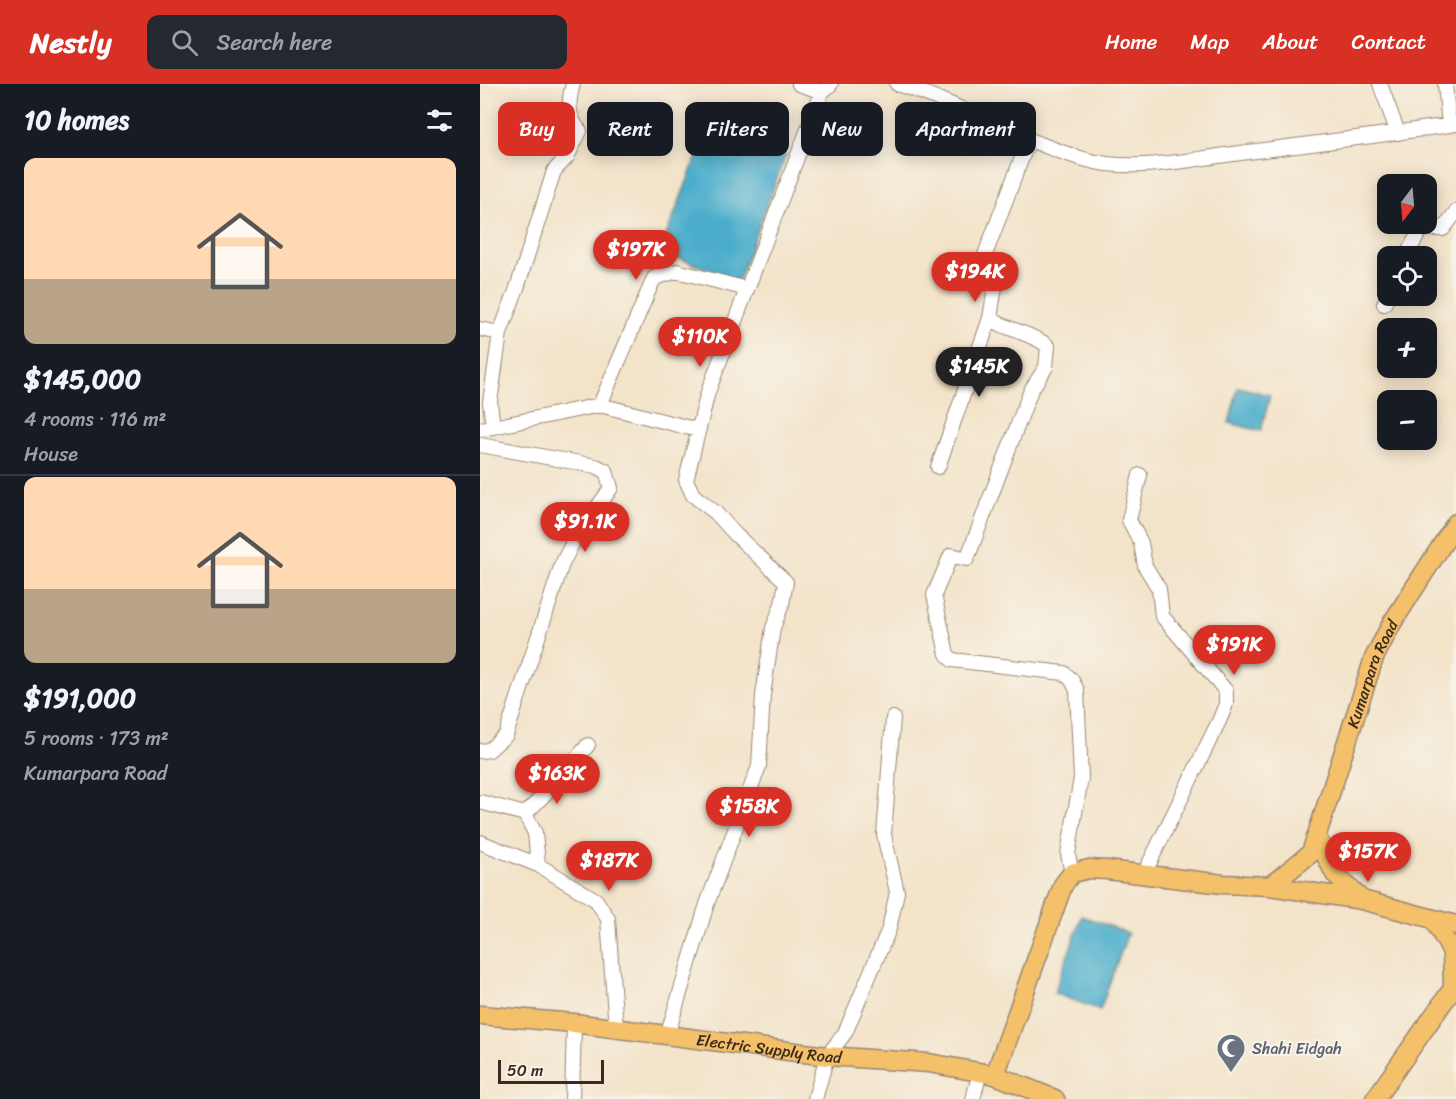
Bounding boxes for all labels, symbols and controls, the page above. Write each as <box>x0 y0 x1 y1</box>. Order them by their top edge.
search box <box>147 15 567 69</box>
text: Nestly <box>30 18 111 67</box>
text: Search here <box>216 23 332 62</box>
text: Home <box>1105 23 1157 61</box>
text: Map <box>1190 23 1229 61</box>
text: About <box>1262 23 1319 61</box>
text: Contact <box>1352 23 1426 61</box>
icon: search <box>168 26 201 59</box>
text: 10 homes <box>24 97 129 143</box>
chip: Buy <box>498 102 575 156</box>
chip: Rent <box>587 102 673 156</box>
chip: Filters <box>685 102 789 156</box>
chip: New <box>801 102 883 156</box>
chip: Apartment <box>895 102 1036 156</box>
icon: filters <box>423 104 456 137</box>
north arrow <box>1377 174 1437 234</box>
map controls <box>1377 174 1437 450</box>
icon: home <box>186 197 294 305</box>
pin: $197K <box>594 230 678 281</box>
text: $197K <box>607 232 665 267</box>
button: locate <box>1377 246 1437 306</box>
pin: $194K <box>933 252 1017 303</box>
text: $194K <box>946 254 1004 289</box>
pin: $110K <box>658 317 742 368</box>
button: + <box>1377 318 1437 378</box>
text: $110K <box>672 319 728 354</box>
pin: $145K <box>937 347 1021 398</box>
text: $145K <box>950 349 1008 384</box>
text: $145,000 <box>24 356 141 402</box>
button: − <box>1377 390 1437 450</box>
text: 4 rooms · 116 m² <box>24 402 166 437</box>
text: House <box>24 437 78 472</box>
pin: $91.1K <box>536 502 634 553</box>
text: $91.1K <box>554 504 616 539</box>
icon: home <box>186 516 294 624</box>
street label: Kumarpara Road <box>1338 613 1407 732</box>
pin: $191K <box>1192 625 1276 676</box>
text: $191K <box>1206 627 1262 662</box>
text: $191,000 <box>24 675 136 721</box>
text: 5 rooms · 173 m² <box>24 721 169 756</box>
pin: $163K <box>515 754 599 805</box>
text: Kumarpara Road <box>24 756 167 791</box>
text: $163K <box>529 756 585 791</box>
pin: $158K <box>707 787 791 838</box>
text: $158K <box>720 789 778 824</box>
pin: $157K <box>1326 832 1410 883</box>
text: $157K <box>1339 834 1397 869</box>
pin: $187K <box>567 841 651 892</box>
text: $187K <box>580 843 638 878</box>
street label: Electric Supply Road <box>695 1025 844 1072</box>
mosque icon: Shahi Eidgah <box>1215 1032 1247 1074</box>
place label: Shahi Eidgah <box>1252 1034 1342 1063</box>
text: 50 m <box>507 1056 543 1085</box>
scale bar <box>498 1057 604 1084</box>

